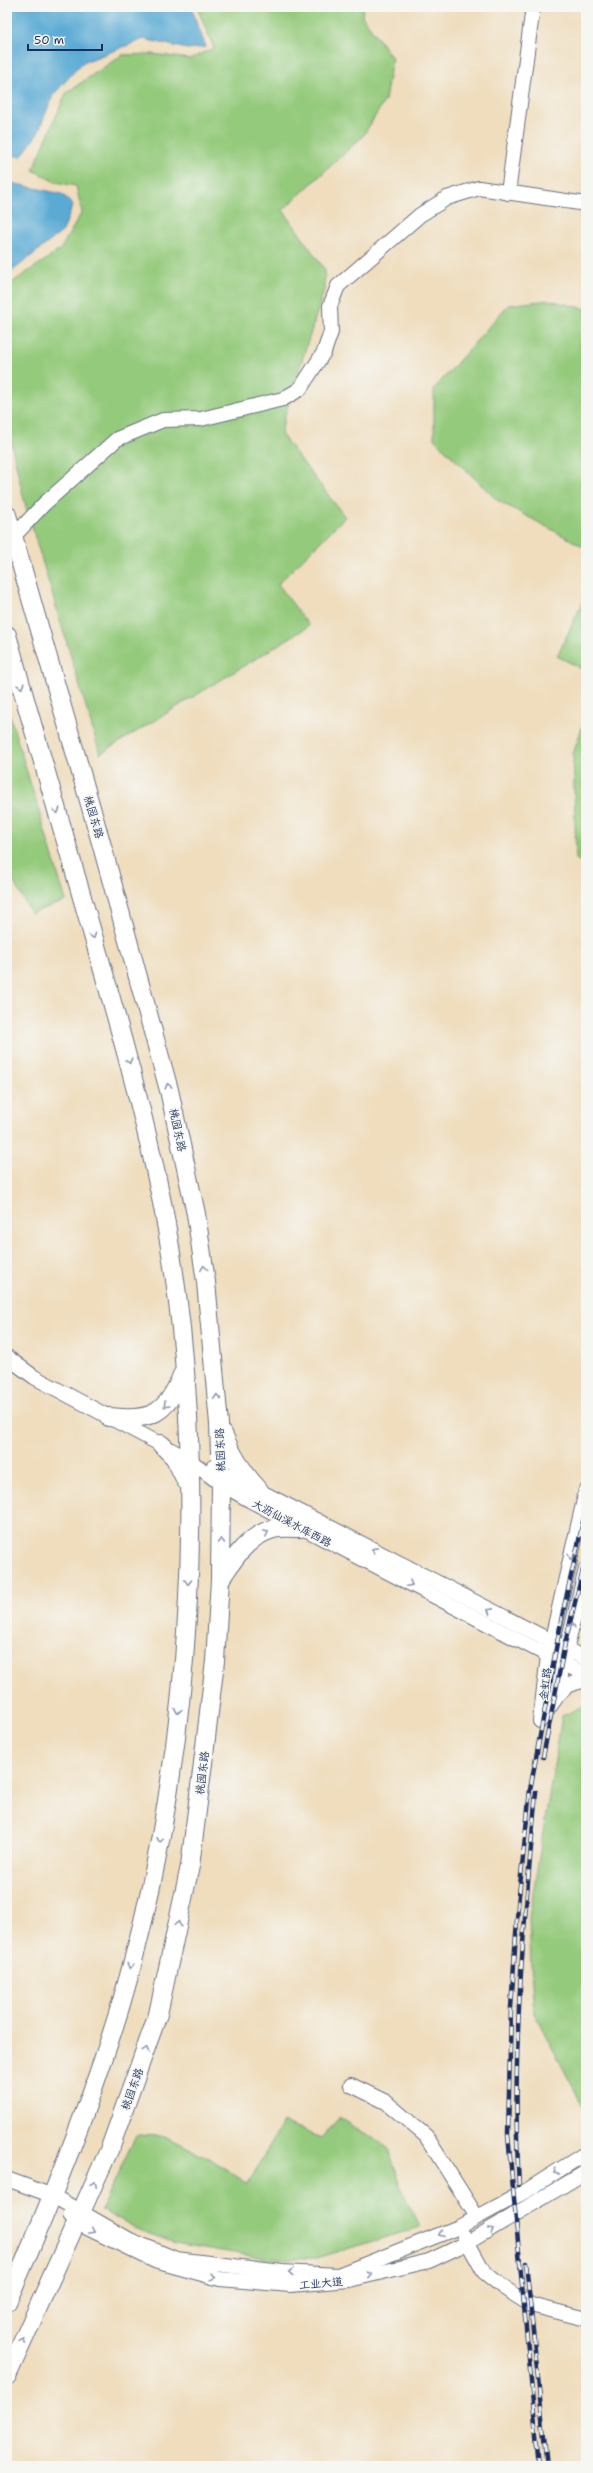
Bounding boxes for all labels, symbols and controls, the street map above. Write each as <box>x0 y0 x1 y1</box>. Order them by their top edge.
scale bar <box>28 26 102 52</box>
text: 50 m <box>34 32 64 48</box>
one-way arrow <box>17 683 25 689</box>
street label: 桃园东路 <box>80 794 107 840</box>
one-way arrow <box>52 807 61 814</box>
one-way arrow <box>88 932 97 939</box>
one-way arrow <box>124 1057 133 1064</box>
one-way arrow <box>164 1082 173 1089</box>
street label: 桃园东路 <box>166 1107 189 1153</box>
one-way arrow <box>200 1265 209 1271</box>
one-way arrow <box>212 1394 221 1400</box>
one-way arrow <box>163 1400 170 1408</box>
street label: 桃园东路 <box>212 1428 229 1472</box>
street label: 大沥仙溪水库西路 <box>249 1496 334 1551</box>
one-way arrow <box>261 1530 269 1538</box>
one-way arrow <box>217 1538 225 1544</box>
one-way arrow <box>371 1548 379 1555</box>
one-way arrow <box>567 1553 576 1560</box>
one-way arrow <box>183 1579 192 1585</box>
one-way arrow <box>406 1579 413 1587</box>
one-way arrow <box>486 1608 494 1615</box>
one-way arrow <box>568 1622 576 1628</box>
street label: 金虹路 <box>536 1667 555 1701</box>
one-way arrow <box>174 1708 183 1714</box>
street label: 桃园东路 <box>192 1750 213 1796</box>
one-way arrow <box>156 1837 164 1843</box>
one-way arrow <box>173 1921 181 1927</box>
one-way arrow <box>126 1963 135 1970</box>
one-way arrow <box>141 2046 149 2053</box>
street label: 桃园东路 <box>118 2066 147 2112</box>
one-way arrow <box>553 2167 560 2175</box>
one-way arrow <box>89 2181 97 2188</box>
one-way arrow <box>88 2226 96 2233</box>
one-way arrow <box>486 2227 494 2234</box>
one-way arrow <box>438 2229 446 2237</box>
one-way arrow <box>288 2268 294 2277</box>
one-way arrow <box>209 2272 216 2281</box>
one-way arrow <box>367 2272 373 2280</box>
street label: 工业大道 <box>298 2274 344 2293</box>
one-way arrow <box>18 2337 26 2345</box>

